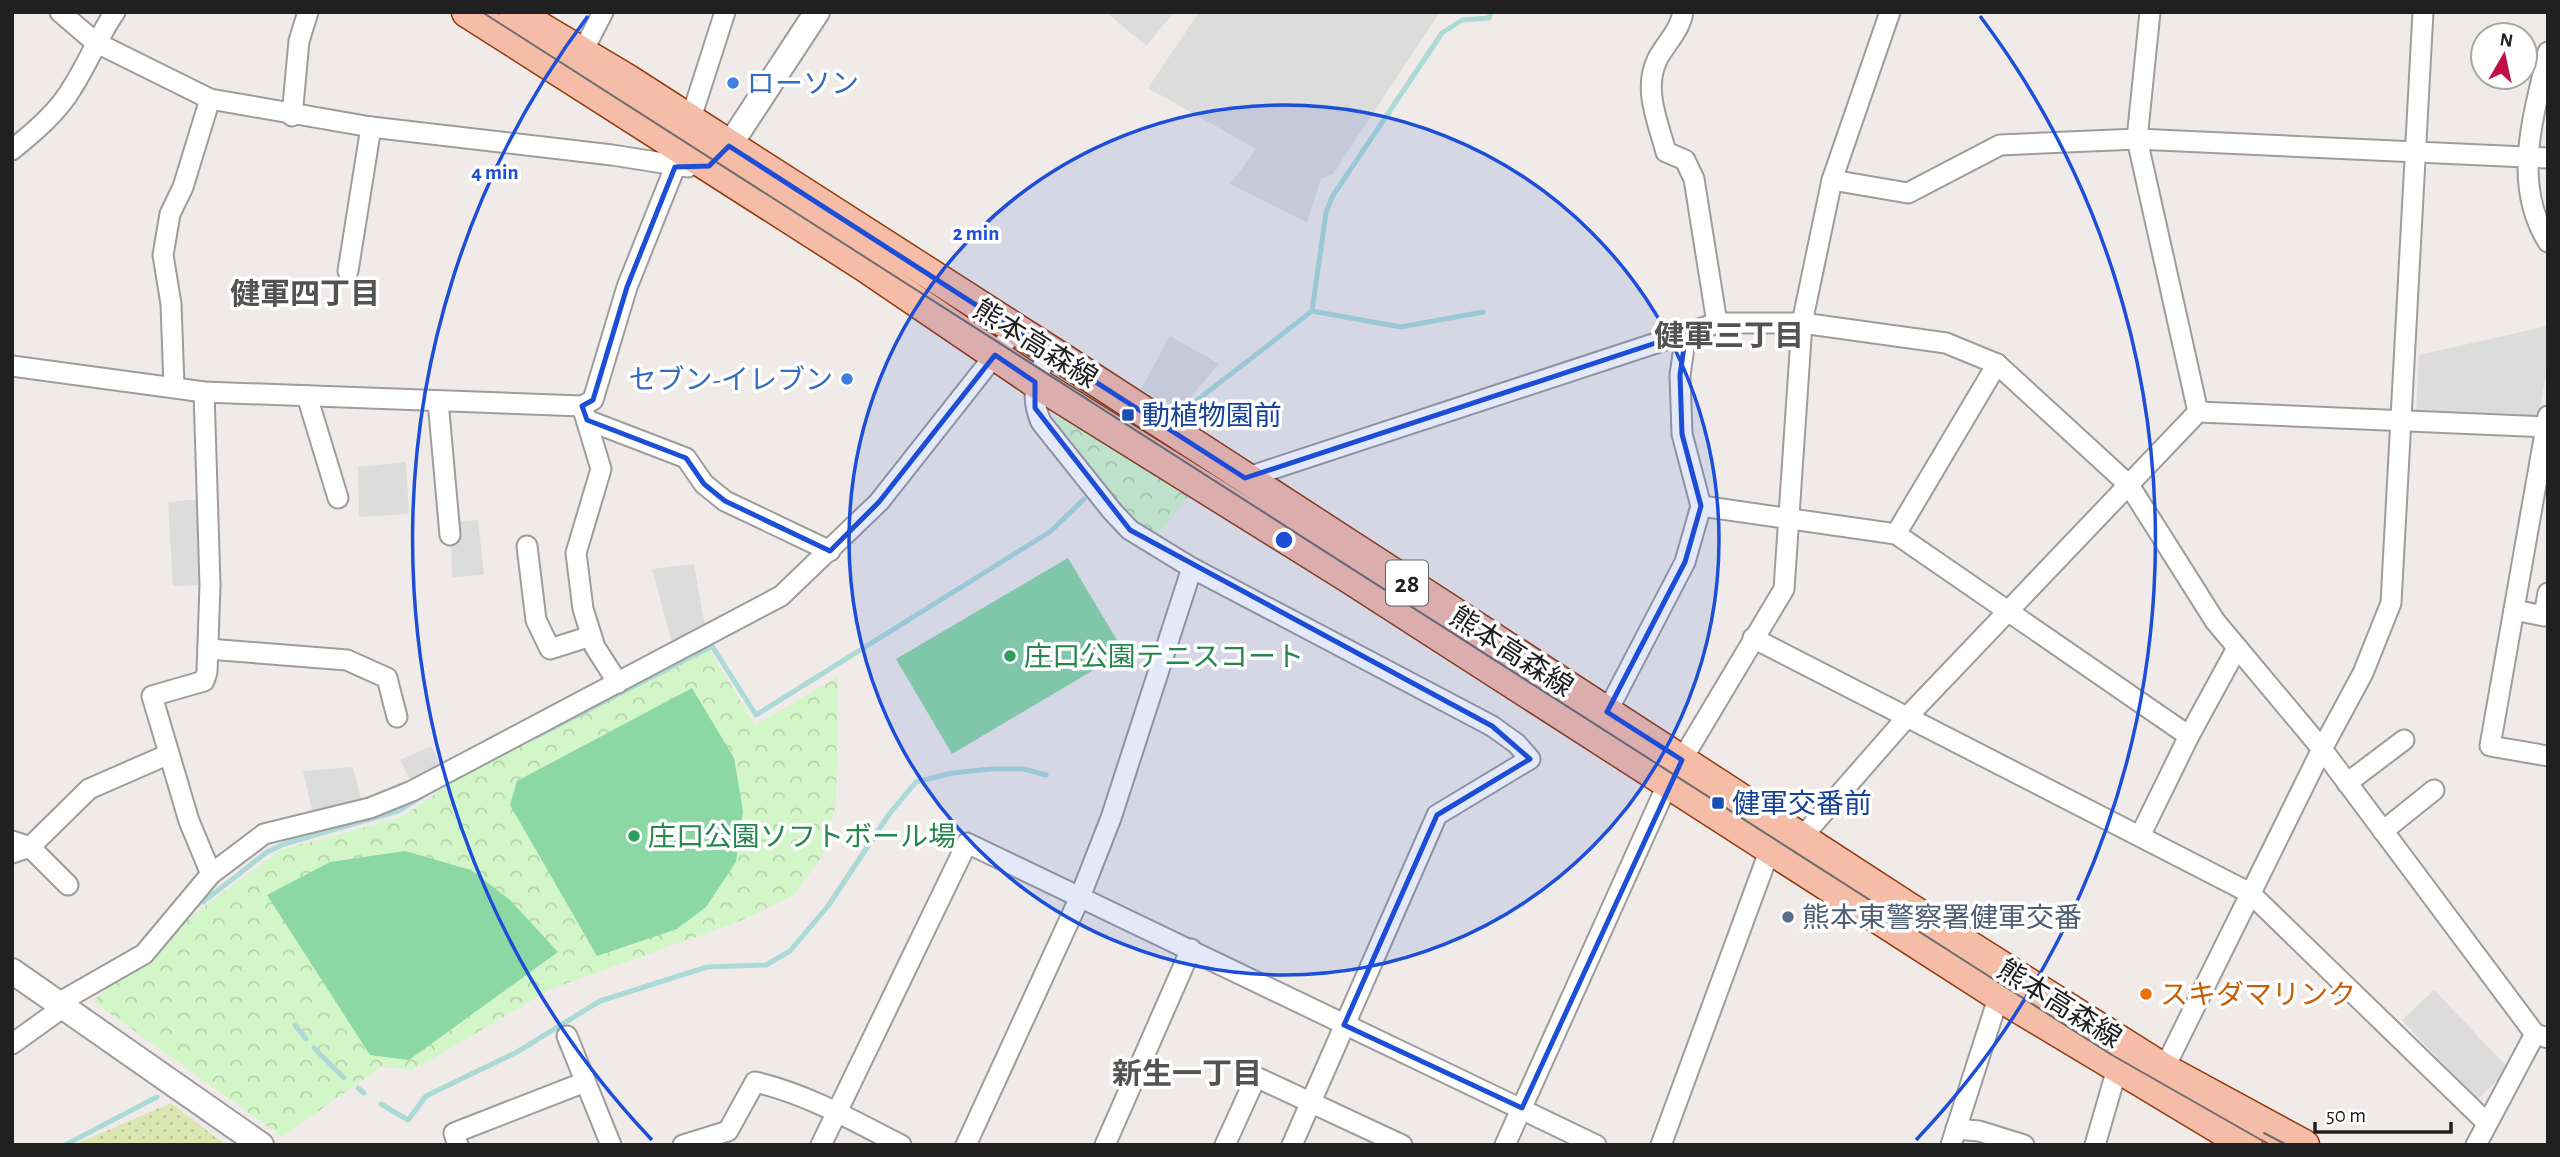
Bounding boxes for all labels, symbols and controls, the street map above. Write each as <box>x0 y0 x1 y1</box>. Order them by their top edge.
north arrow <box>2469 21 2539 91</box>
text: N <box>2498 30 2514 51</box>
place label: ローソン <box>747 71 859 99</box>
marker: ローソン <box>725 75 741 91</box>
text: 4 min <box>471 162 519 183</box>
text: 2 min <box>953 223 999 244</box>
district label: 健軍四丁目 <box>230 278 380 310</box>
street label: 熊本高森線 <box>968 294 1103 394</box>
district label: 健軍三丁目 <box>1654 320 1804 352</box>
place label: セブン-イレブン <box>628 365 833 395</box>
marker: セブン-イレブン <box>839 371 855 387</box>
place label: 動植物園前 <box>1142 401 1282 431</box>
marker: 動植物園前 <box>1120 407 1136 423</box>
centre of rings <box>1272 528 1296 552</box>
road number: 28 <box>1386 561 1428 606</box>
street label: 熊本高森線 <box>1445 601 1578 703</box>
place label: 庄口公園テニスコート <box>1024 642 1304 672</box>
marker: 庄口公園テニスコート <box>1002 648 1018 664</box>
place label: 健軍交番前 <box>1732 789 1872 819</box>
marker: 健軍交番前 <box>1710 795 1726 811</box>
place label: 庄口公園ソフトボール場 <box>648 822 956 852</box>
marker: 庄口公園ソフトボール場 <box>626 828 642 844</box>
place label: 熊本東警察署健軍交番 <box>1802 903 2082 933</box>
marker: 熊本東警察署健軍交番 <box>1780 909 1796 925</box>
street label: 熊本高森線 <box>1992 954 2127 1054</box>
place label: スキダマリンク <box>2160 980 2356 1010</box>
marker: スキダマリンク <box>2138 986 2154 1002</box>
district label: 新生一丁目 <box>1112 1058 1262 1090</box>
scale bar <box>2315 1090 2452 1134</box>
text: 50 m <box>2326 1105 2366 1126</box>

